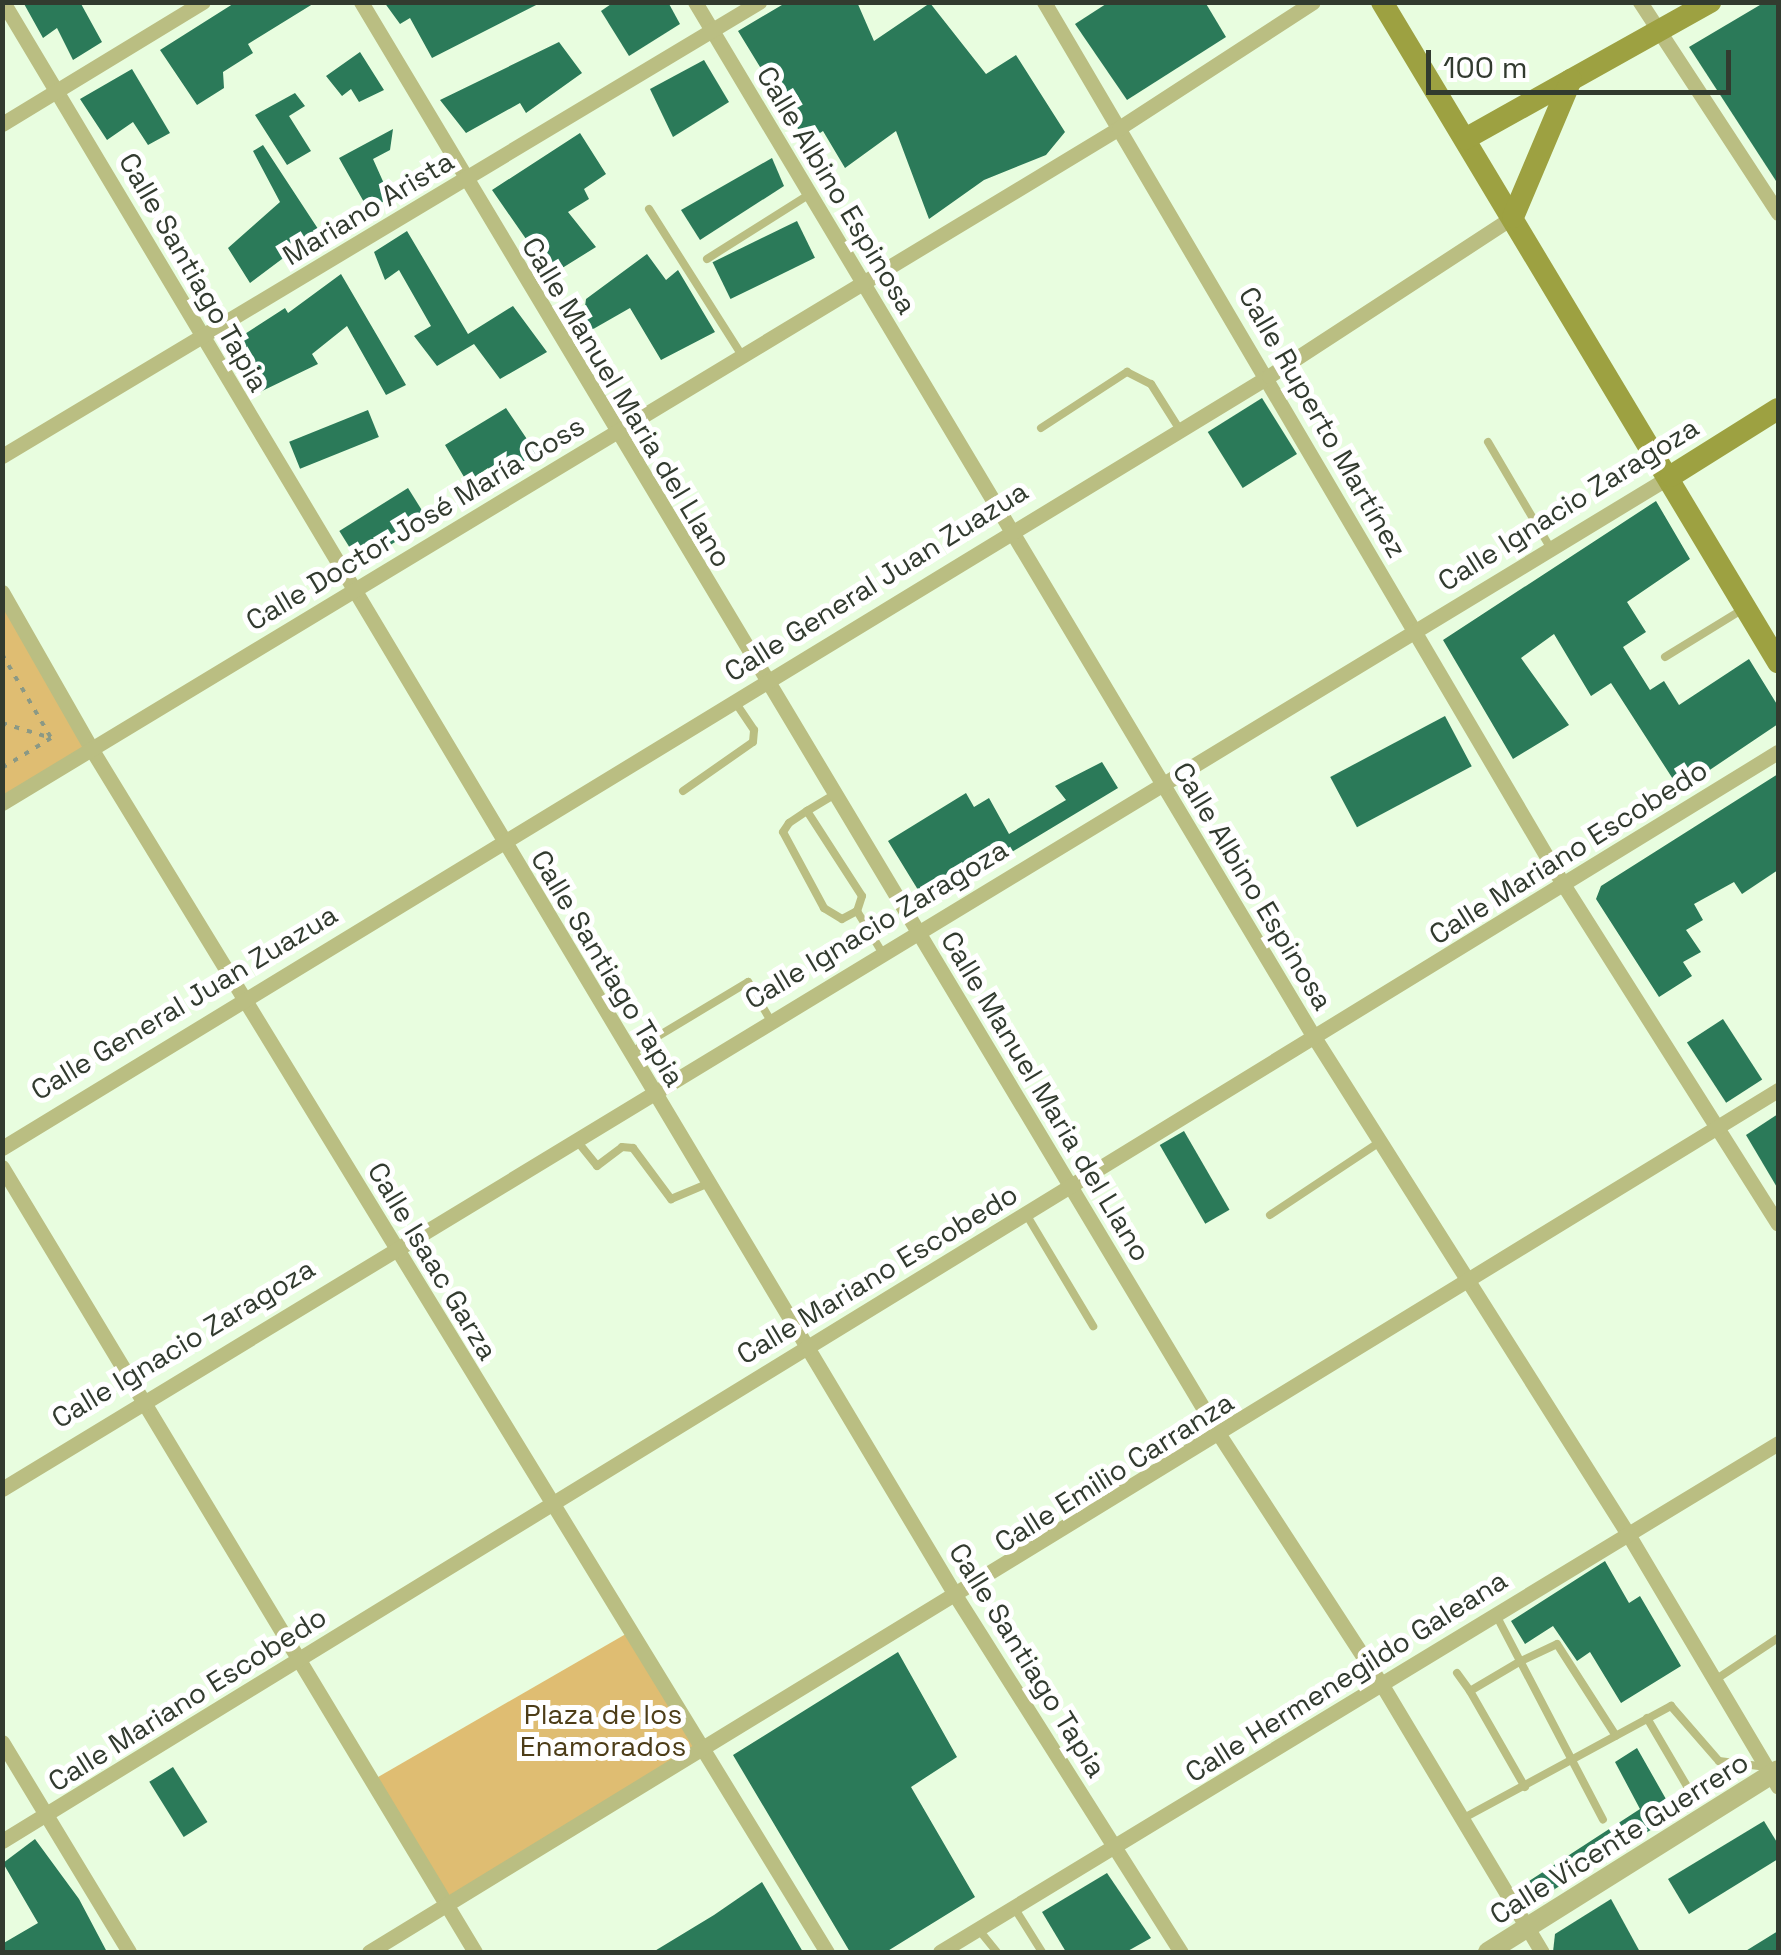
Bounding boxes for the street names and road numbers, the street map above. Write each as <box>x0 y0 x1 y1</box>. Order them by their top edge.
street label: Calle Albino Espinosa <box>750 60 924 320</box>
street label: Mariano Arista <box>276 144 460 272</box>
street label: Calle Santiago Tapia <box>112 146 276 398</box>
street label: Calle Manuel Maria del Llano <box>515 231 739 573</box>
street label: Calle Ruperto Martínez <box>1232 281 1414 563</box>
street label: Calle Doctor José María Coss <box>240 409 590 637</box>
street label: Calle Ignacio Zaragoza <box>1432 410 1704 598</box>
street label: Calle General Juan Zuazua <box>718 474 1034 688</box>
street label: Calle Mariano Escobedo <box>1423 753 1713 951</box>
street label: Calle Albino Espinosa <box>1166 756 1340 1016</box>
street label: Calle Ignacio Zaragoza <box>738 832 1014 1016</box>
street label: Calle Santiago Tapia <box>524 843 692 1093</box>
street label: Calle General Juan Zuazua <box>25 897 343 1107</box>
street label: Calle Manuel Maria del Llano <box>934 925 1158 1267</box>
street label: Calle Isaac Garza <box>361 1156 505 1366</box>
street label: Calle Mariano Escobedo <box>731 1177 1023 1371</box>
street label: Calle Ignacio Zaragoza <box>45 1251 321 1435</box>
street label: Calle Emilio Carranza <box>988 1385 1240 1559</box>
street label: Calle Santiago Tapia <box>942 1536 1114 1784</box>
street label: Calle Hermenegildo Galeana <box>1179 1563 1513 1789</box>
street label: Calle Mariano Escobedo <box>42 1600 332 1798</box>
street label: Calle Vicente Guerrero <box>1483 1745 1755 1931</box>

